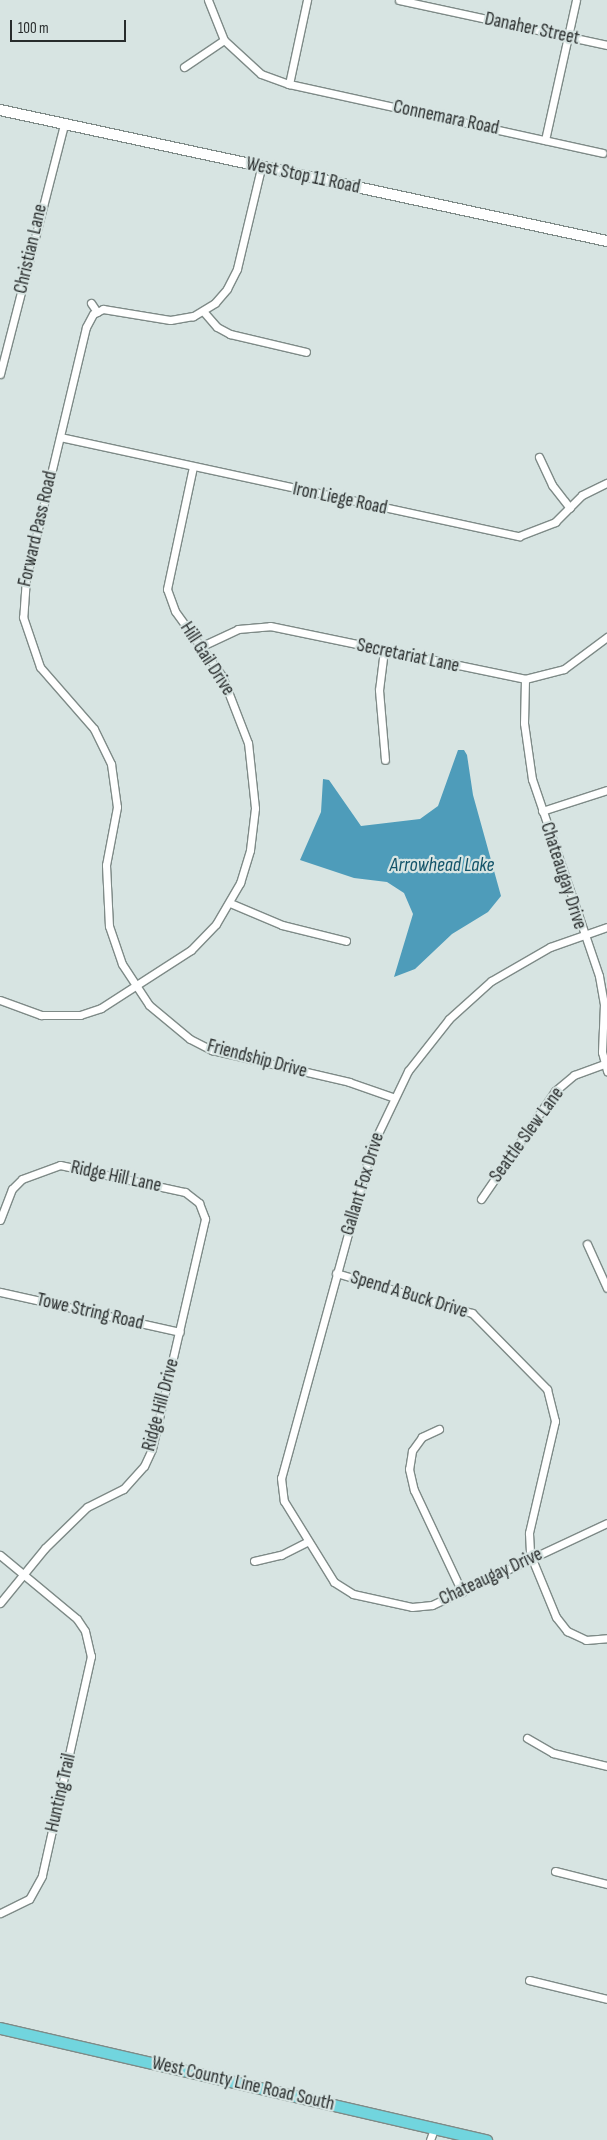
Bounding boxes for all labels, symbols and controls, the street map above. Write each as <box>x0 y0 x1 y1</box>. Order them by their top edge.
street label: Danaher Street <box>483 8 581 50</box>
scale bar <box>12 10 129 42</box>
text: 100 m <box>18 19 49 38</box>
street label: Connemara Road <box>391 96 501 140</box>
street label: West Stop 11 Road <box>244 153 362 199</box>
street label: Christian Lane <box>10 202 52 296</box>
street label: Forward Pass Road <box>14 469 62 589</box>
street label: Iron Liege Road <box>291 478 389 520</box>
street label: Hill Gail Drive <box>175 618 239 700</box>
street label: Secretariat Lane <box>355 634 461 678</box>
street label: Chateaugay Drive <box>535 820 591 932</box>
water label: Arrowhead Lake <box>390 853 494 877</box>
street label: Friendship Drive <box>205 1035 309 1083</box>
street label: Seattle Slew Lane <box>485 1083 569 1187</box>
street label: Gallant Fox Drive <box>337 1130 389 1238</box>
street label: Ridge Hill Lane <box>69 1156 163 1198</box>
street label: Spend A Buck Drive <box>348 1266 470 1324</box>
street label: Towe String Road <box>34 1289 146 1335</box>
street label: Ridge Hill Drive <box>138 1356 184 1454</box>
street label: Chateaugay Drive <box>436 1543 546 1611</box>
street label: Hunting Trail <box>41 1752 81 1834</box>
street label: West County Line Road South <box>150 2052 336 2116</box>

